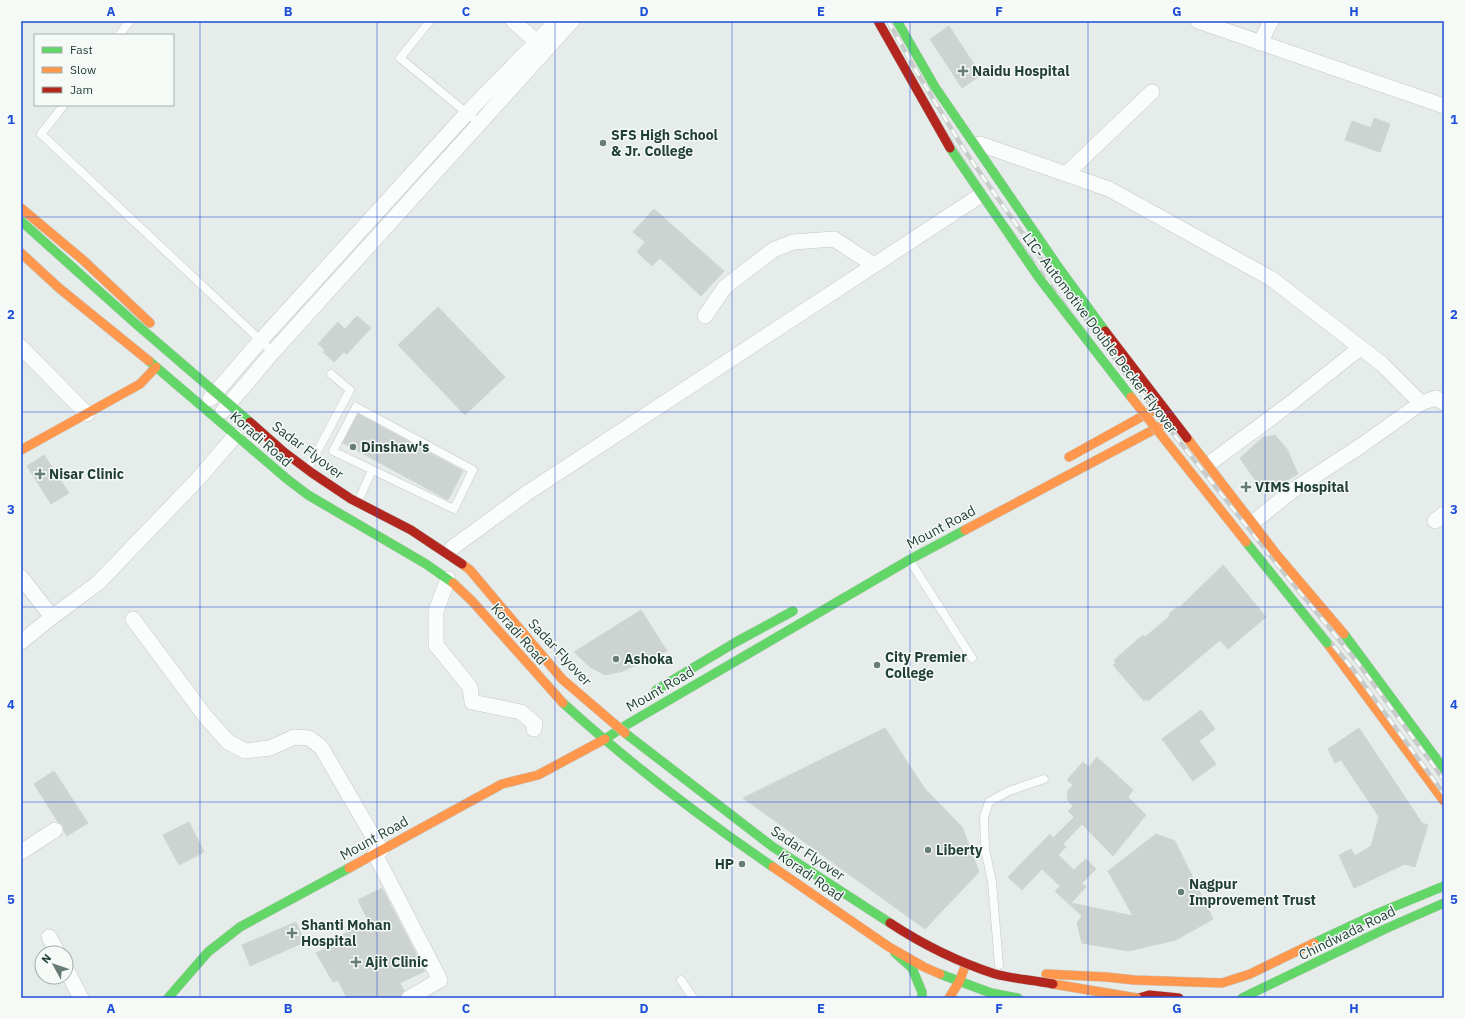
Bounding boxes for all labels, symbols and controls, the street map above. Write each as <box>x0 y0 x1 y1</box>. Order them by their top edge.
text: A <box>107 3 116 20</box>
text: B <box>284 3 293 20</box>
text: C <box>462 3 471 20</box>
text: D <box>639 3 649 20</box>
text: E <box>817 3 825 20</box>
text: F <box>995 3 1003 20</box>
text: G <box>1172 3 1182 20</box>
text: H <box>1349 3 1359 20</box>
legend <box>34 34 174 106</box>
text: Fast <box>70 42 93 57</box>
text: Slow <box>70 62 96 77</box>
place label: Naidu Hospital <box>972 62 1069 80</box>
marker: Naidu Hospital <box>957 65 969 77</box>
text: Jam <box>70 82 93 97</box>
text: 1 <box>7 111 15 128</box>
text: 1 <box>1450 111 1458 128</box>
place label: SFS High School & Jr. College <box>611 126 718 160</box>
marker: SFS High School & Jr. College <box>598 138 608 148</box>
street label: LIC- Automotive Double Decker Flyover <box>1018 229 1182 437</box>
text: 2 <box>7 306 15 323</box>
text: 2 <box>1450 306 1458 323</box>
street label: Koradi Road <box>226 407 296 471</box>
street label: Sadar Flyover <box>268 417 348 483</box>
place label: Dinshaw's <box>361 438 429 456</box>
marker: Dinshaw's <box>348 442 358 452</box>
place label: Nisar Clinic <box>49 465 124 483</box>
marker: Nisar Clinic <box>34 468 46 480</box>
place label: VIMS Hospital <box>1255 478 1349 496</box>
marker: VIMS Hospital <box>1240 481 1252 493</box>
text: 3 <box>7 501 15 518</box>
street label: Mount Road <box>903 501 979 553</box>
text: 3 <box>1450 501 1458 518</box>
street label: Koradi Road <box>487 599 551 669</box>
street label: Sadar Flyover <box>524 615 596 689</box>
place label: City Premier College <box>885 648 967 682</box>
place label: Ashoka <box>624 650 673 668</box>
marker: Ashoka <box>611 654 621 664</box>
marker: City Premier College <box>872 660 882 670</box>
street label: Mount Road <box>623 662 697 716</box>
text: 4 <box>7 696 15 713</box>
text: 4 <box>1450 696 1458 713</box>
street label: Mount Road <box>337 812 411 864</box>
street label: Sadar Flyover <box>768 822 848 884</box>
place label: Liberty <box>936 841 983 859</box>
marker: Liberty <box>923 845 933 855</box>
street label: Koradi Road <box>775 847 847 905</box>
place label: HP <box>715 855 734 873</box>
marker: HP <box>737 859 747 869</box>
place label: Nagpur Improvement Trust <box>1189 875 1316 909</box>
marker: Nagpur Improvement Trust <box>1176 887 1186 897</box>
text: 5 <box>7 891 15 908</box>
text: 5 <box>1450 891 1458 908</box>
street label: Chindwada Road <box>1296 902 1398 964</box>
place label: Shanti Mohan Hospital <box>301 916 391 950</box>
marker: Shanti Mohan Hospital <box>286 927 298 939</box>
north arrow <box>34 945 74 985</box>
text: N <box>38 951 54 966</box>
place label: Ajit Clinic <box>365 953 428 971</box>
marker: Ajit Clinic <box>350 956 362 968</box>
text: A <box>107 1000 116 1017</box>
text: B <box>284 1000 293 1017</box>
text: C <box>462 1000 471 1017</box>
text: D <box>639 1000 649 1017</box>
text: E <box>817 1000 825 1017</box>
text: F <box>995 1000 1003 1017</box>
text: G <box>1172 1000 1182 1017</box>
text: H <box>1349 1000 1359 1017</box>

